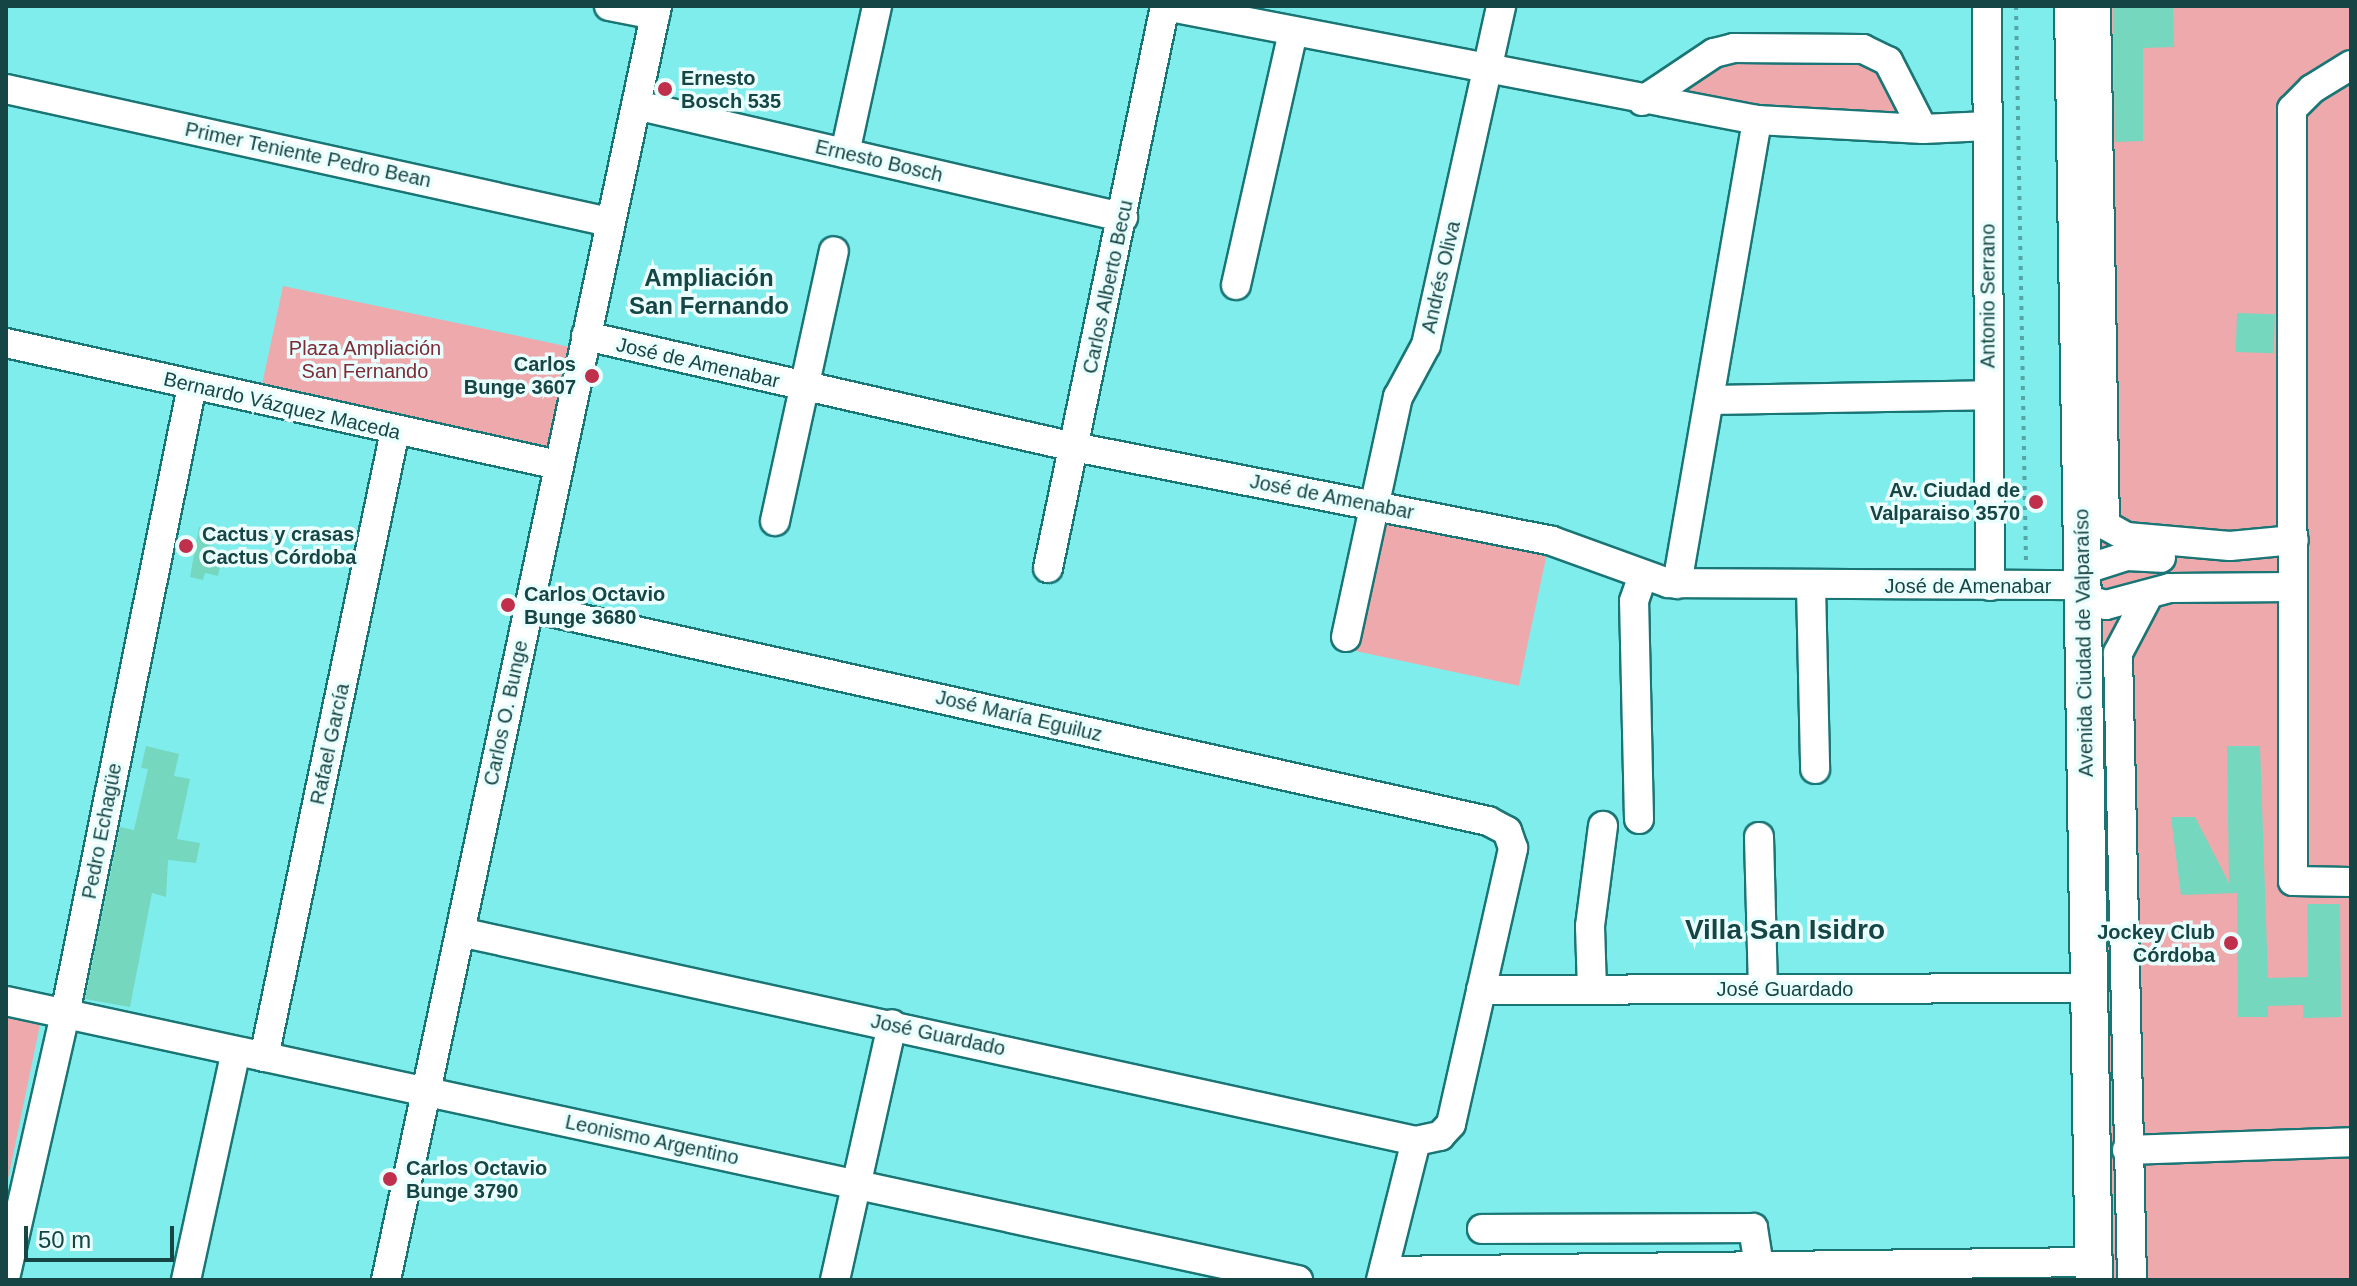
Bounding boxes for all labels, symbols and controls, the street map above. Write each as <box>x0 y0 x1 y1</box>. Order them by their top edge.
place label: Ernesto Bosch 535 <box>681 66 781 113</box>
marker: Ernesto Bosch 535 <box>656 80 674 98</box>
street label: Primer Teniente Pedro Bean <box>183 117 433 193</box>
street label: Ernesto Bosch <box>813 135 945 187</box>
street label: Carlos Alberto Becu <box>1078 198 1138 376</box>
street label: Andrés Oliva <box>1416 219 1466 335</box>
street label: Antonio Serrano <box>1976 224 2000 368</box>
district label: Ampliación San Fernando <box>629 264 789 320</box>
street label: José de Amenabar <box>614 332 782 394</box>
park label: Plaza Ampliación San Fernando <box>288 336 442 383</box>
place label: Carlos Bunge 3607 <box>464 352 576 399</box>
street label: Bernardo Vázquez Maceda <box>161 367 403 445</box>
marker: Carlos Bunge 3607 <box>583 367 601 385</box>
street label: José de Amenabar <box>1247 469 1417 525</box>
place label: Av. Ciudad de Valparaiso 3570 <box>1870 478 2020 525</box>
marker: Av. Ciudad de Valparaiso 3570 <box>2027 493 2045 511</box>
street label: Avenida Ciudad de Valparaíso <box>2070 509 2098 777</box>
place label: Cactus y crasas Cactus Córdoba <box>202 522 356 569</box>
marker: Cactus y crasas Cactus Córdoba <box>177 537 195 555</box>
street label: José de Amenabar <box>1884 574 2052 598</box>
place label: Carlos Octavio Bunge 3680 <box>524 582 665 629</box>
marker: Carlos Octavio Bunge 3680 <box>499 596 517 614</box>
street label: Carlos O. Bunge <box>479 638 533 788</box>
street label: Rafael García <box>305 681 355 807</box>
street label: José María Eguiluz <box>933 685 1105 747</box>
street label: Pedro Echagüe <box>77 761 127 901</box>
district label: Villa San Isidro <box>1685 913 1885 947</box>
place label: Jockey Club Córdoba <box>2097 920 2215 967</box>
marker: Jockey Club Córdoba <box>2222 934 2240 952</box>
street label: José Guardado <box>1717 977 1853 1001</box>
street label: José Guardado <box>869 1009 1007 1061</box>
street label: Leonismo Argentino <box>563 1110 741 1170</box>
place label: Carlos Octavio Bunge 3790 <box>406 1156 547 1203</box>
marker: Carlos Octavio Bunge 3790 <box>381 1170 399 1188</box>
scale bar <box>28 1210 178 1260</box>
text: 50 m <box>38 1226 91 1253</box>

